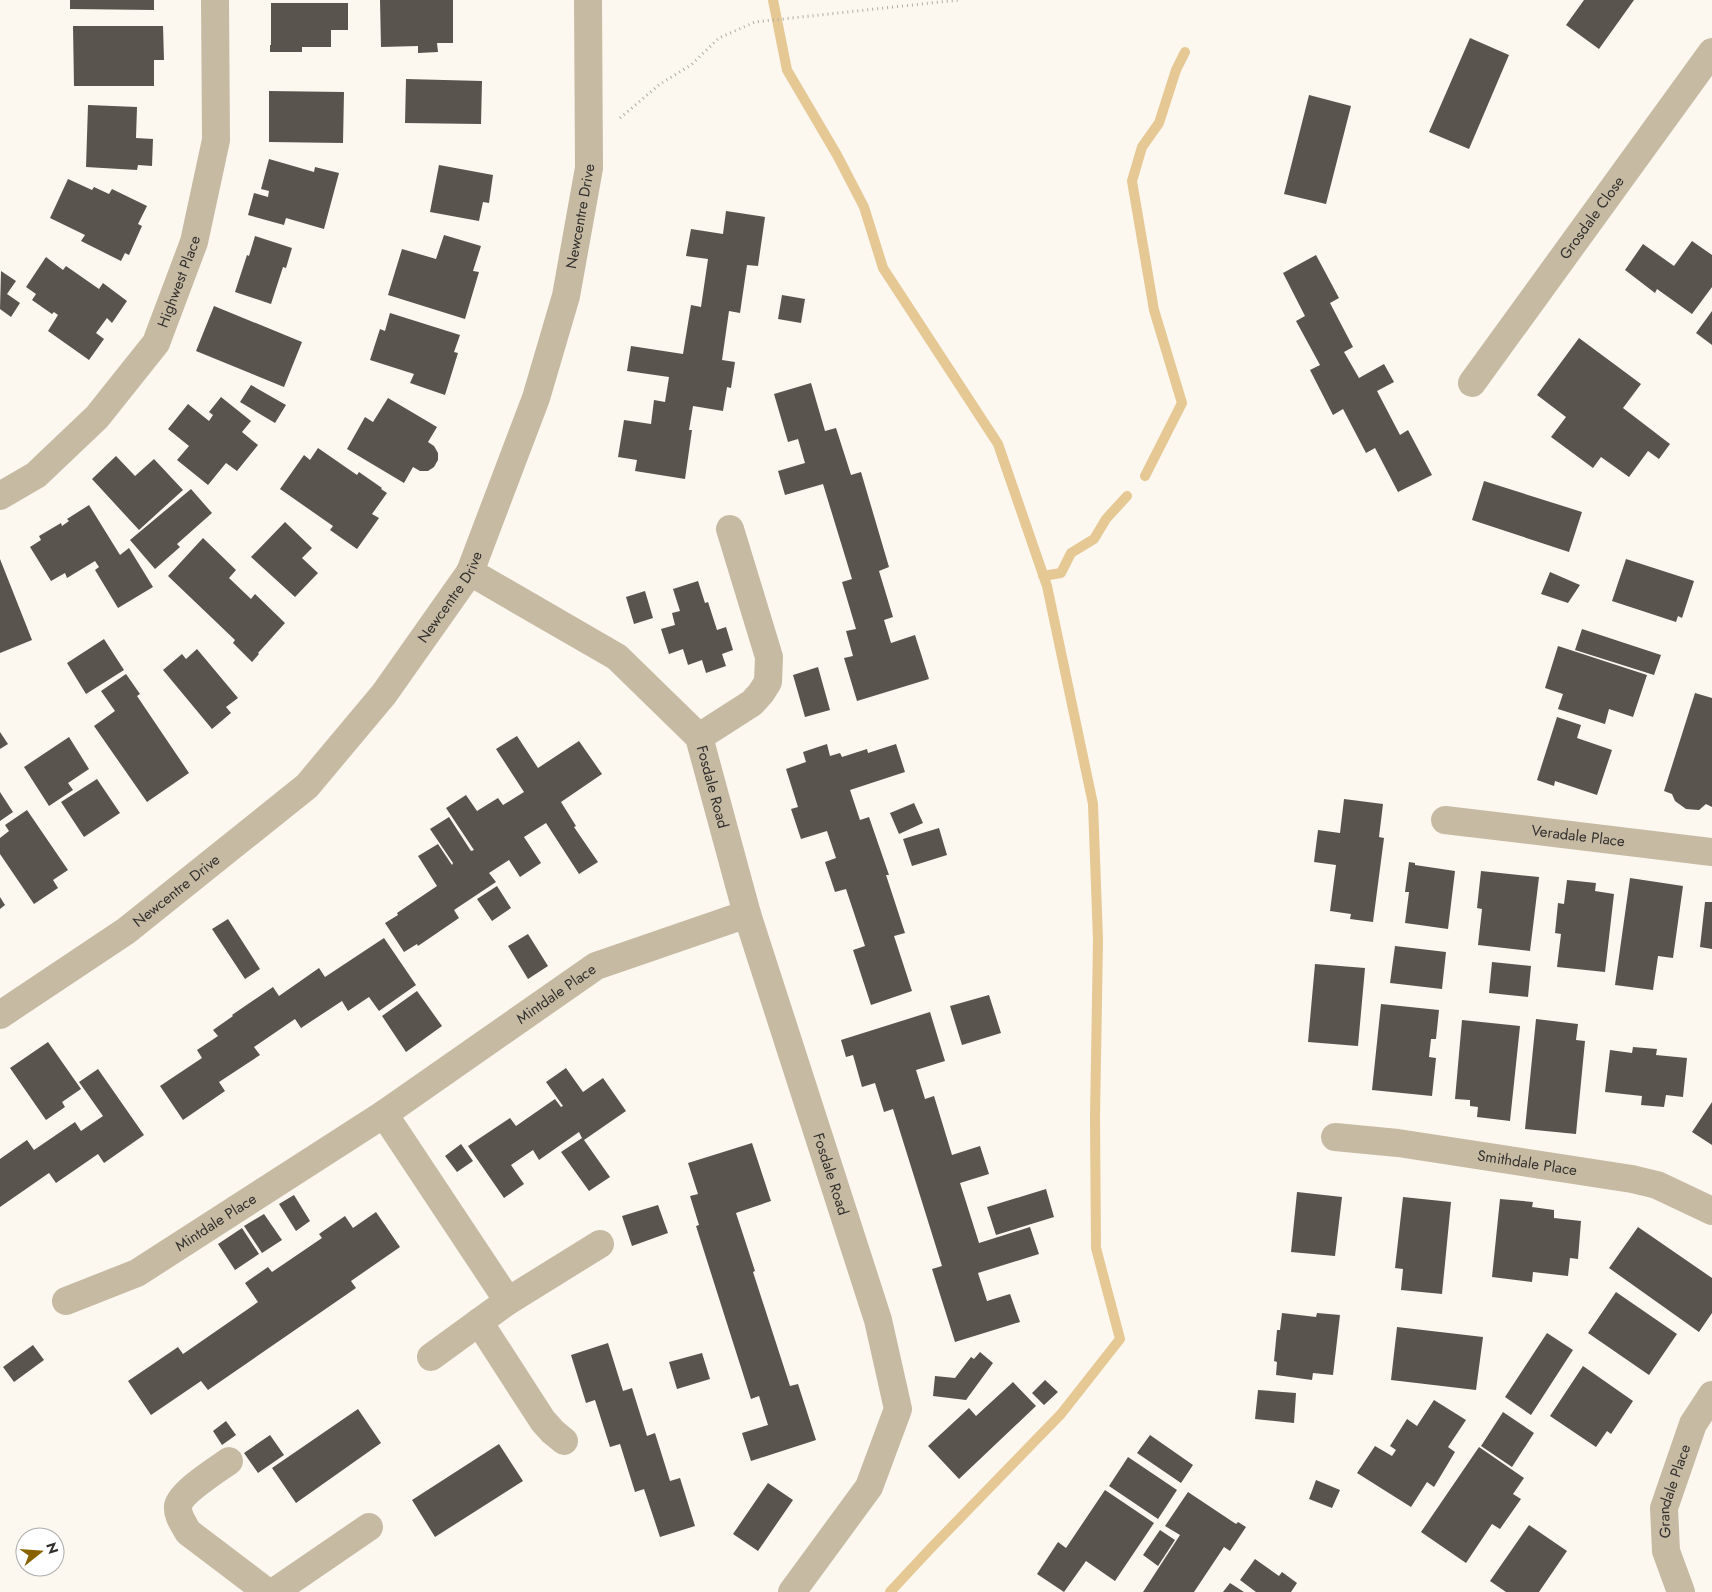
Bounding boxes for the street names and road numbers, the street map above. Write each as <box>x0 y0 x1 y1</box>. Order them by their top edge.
street label: Newcentre Drive <box>560 164 600 270</box>
street label: Grosdale Close <box>1554 171 1630 264</box>
street label: Highwest Place <box>152 234 206 331</box>
street label: Newcentre Drive <box>412 548 488 648</box>
street label: Fosdale Road <box>691 743 734 831</box>
street label: Veradale Place <box>1530 819 1626 852</box>
street label: Newcentre Drive <box>128 849 225 932</box>
street label: Mintdale Place <box>512 958 601 1029</box>
street label: Fosdale Road <box>807 1130 854 1218</box>
street label: Smithdale Place <box>1476 1144 1579 1181</box>
street label: Mintdale Place <box>171 1188 261 1257</box>
street label: Grandale Place <box>1653 1441 1696 1539</box>

